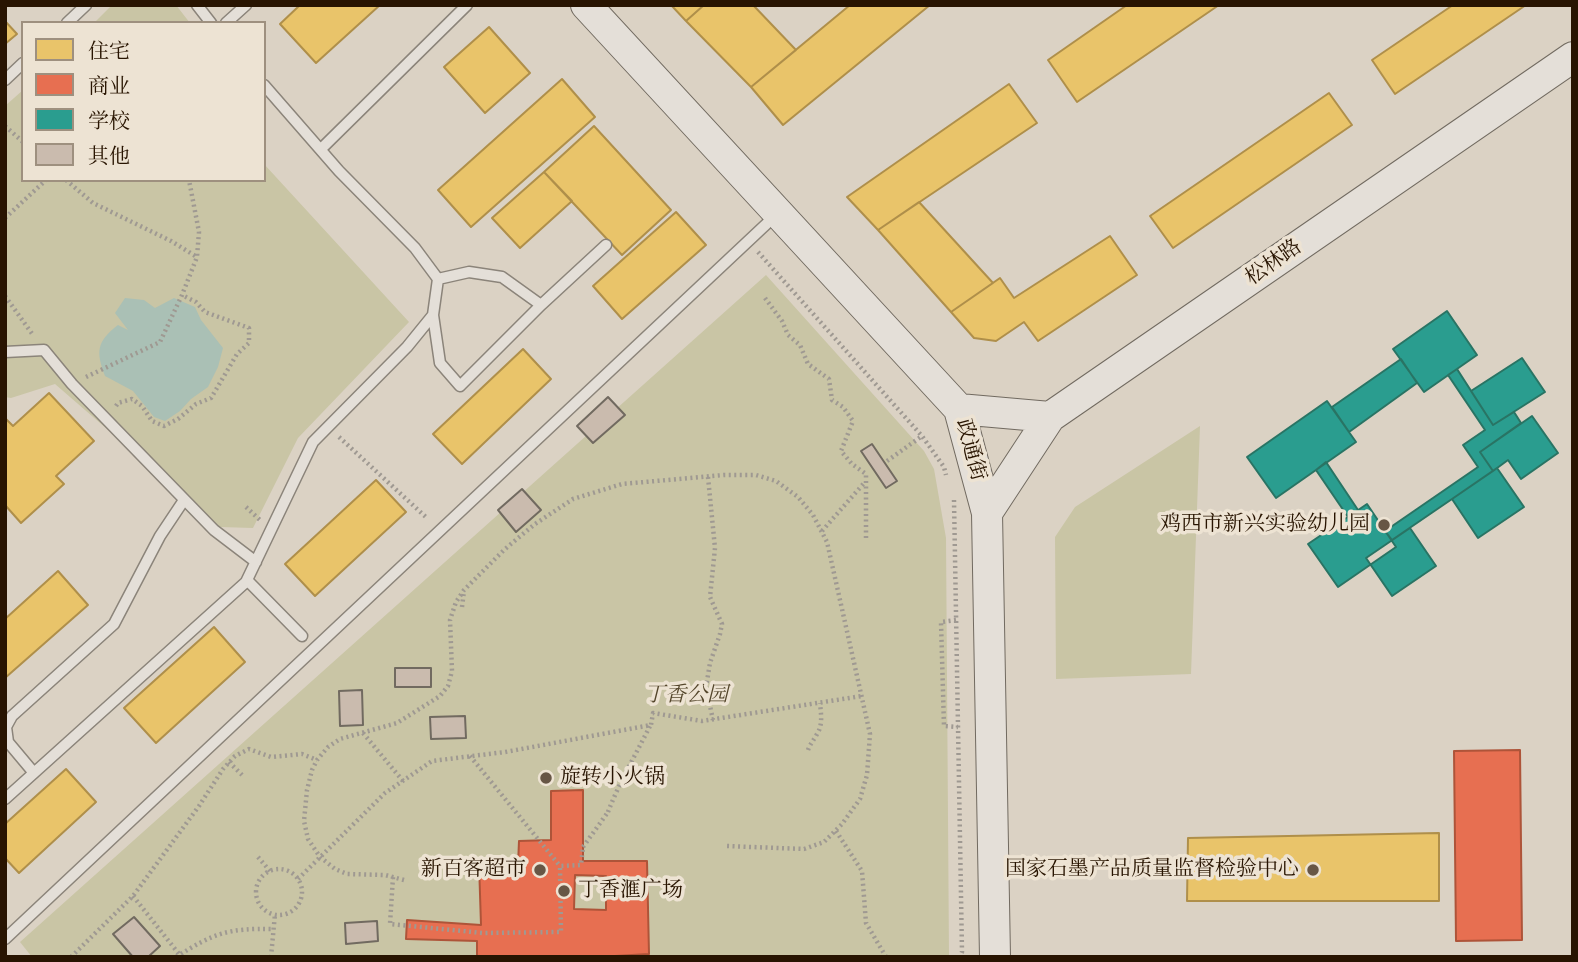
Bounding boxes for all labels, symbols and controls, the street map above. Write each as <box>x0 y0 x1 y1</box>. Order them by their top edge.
legend <box>21 21 266 182</box>
text: 住宅 <box>88 35 130 66</box>
text: 商业 <box>88 70 130 101</box>
text: 学校 <box>88 105 130 136</box>
text: 其他 <box>88 140 130 171</box>
street label: 松林路 <box>1241 235 1307 291</box>
street label: 政通街 <box>950 416 990 484</box>
place label: 鸡西市新兴实验幼儿园 <box>1160 512 1370 538</box>
marker: 鸡西市新兴实验幼儿园 <box>1376 517 1392 533</box>
park label: 丁香公园 <box>644 683 728 709</box>
place label: 旋转小火锅 <box>560 765 665 791</box>
marker: 旋转小火锅 <box>538 770 554 786</box>
place label: 新百客超市 <box>421 857 526 883</box>
place label: 国家石墨产品质量监督检验中心 <box>1005 857 1299 883</box>
marker: 新百客超市 <box>532 862 548 878</box>
marker: 国家石墨产品质量监督检验中心 <box>1305 862 1321 878</box>
place label: 丁香滙广场 <box>578 878 683 904</box>
marker: 丁香滙广场 <box>556 883 572 899</box>

